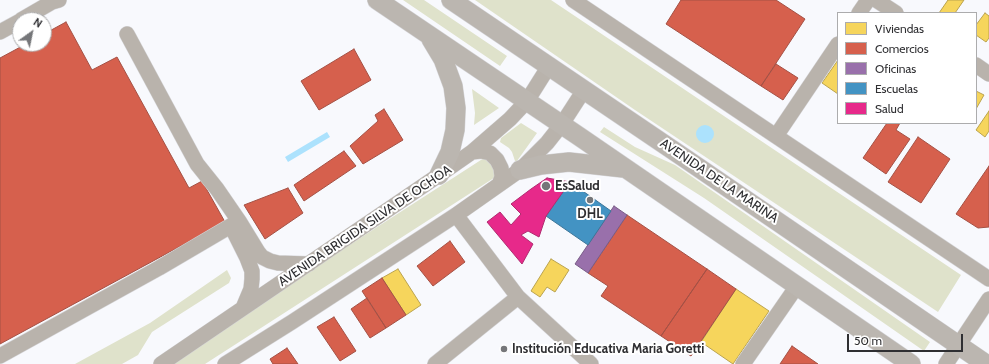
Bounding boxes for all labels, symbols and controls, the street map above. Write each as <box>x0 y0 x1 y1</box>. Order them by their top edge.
north arrow <box>12 12 52 52</box>
legend <box>837 12 977 124</box>
text: N <box>31 15 45 31</box>
text: Viviendas <box>875 21 924 36</box>
text: Comercios <box>875 41 929 56</box>
text: Oficinas <box>875 61 916 76</box>
text: Escuelas <box>875 81 918 96</box>
text: Salud <box>875 101 904 116</box>
street label: AVENIDA DE LA MARINA <box>657 136 781 226</box>
street label: AVENIDA BRIGIDA SILVA DE OCHOA <box>276 162 454 290</box>
place label: EsSalud <box>555 178 600 194</box>
marker: EsSalud <box>540 180 552 192</box>
marker: DHL <box>585 195 595 205</box>
place label: DHL <box>577 206 603 222</box>
scale bar <box>849 326 965 352</box>
text: 50 m <box>854 333 882 348</box>
place label: Institución Educativa Maria Goretti <box>512 341 704 357</box>
marker: Institución Educativa Maria Goretti <box>499 344 509 354</box>

